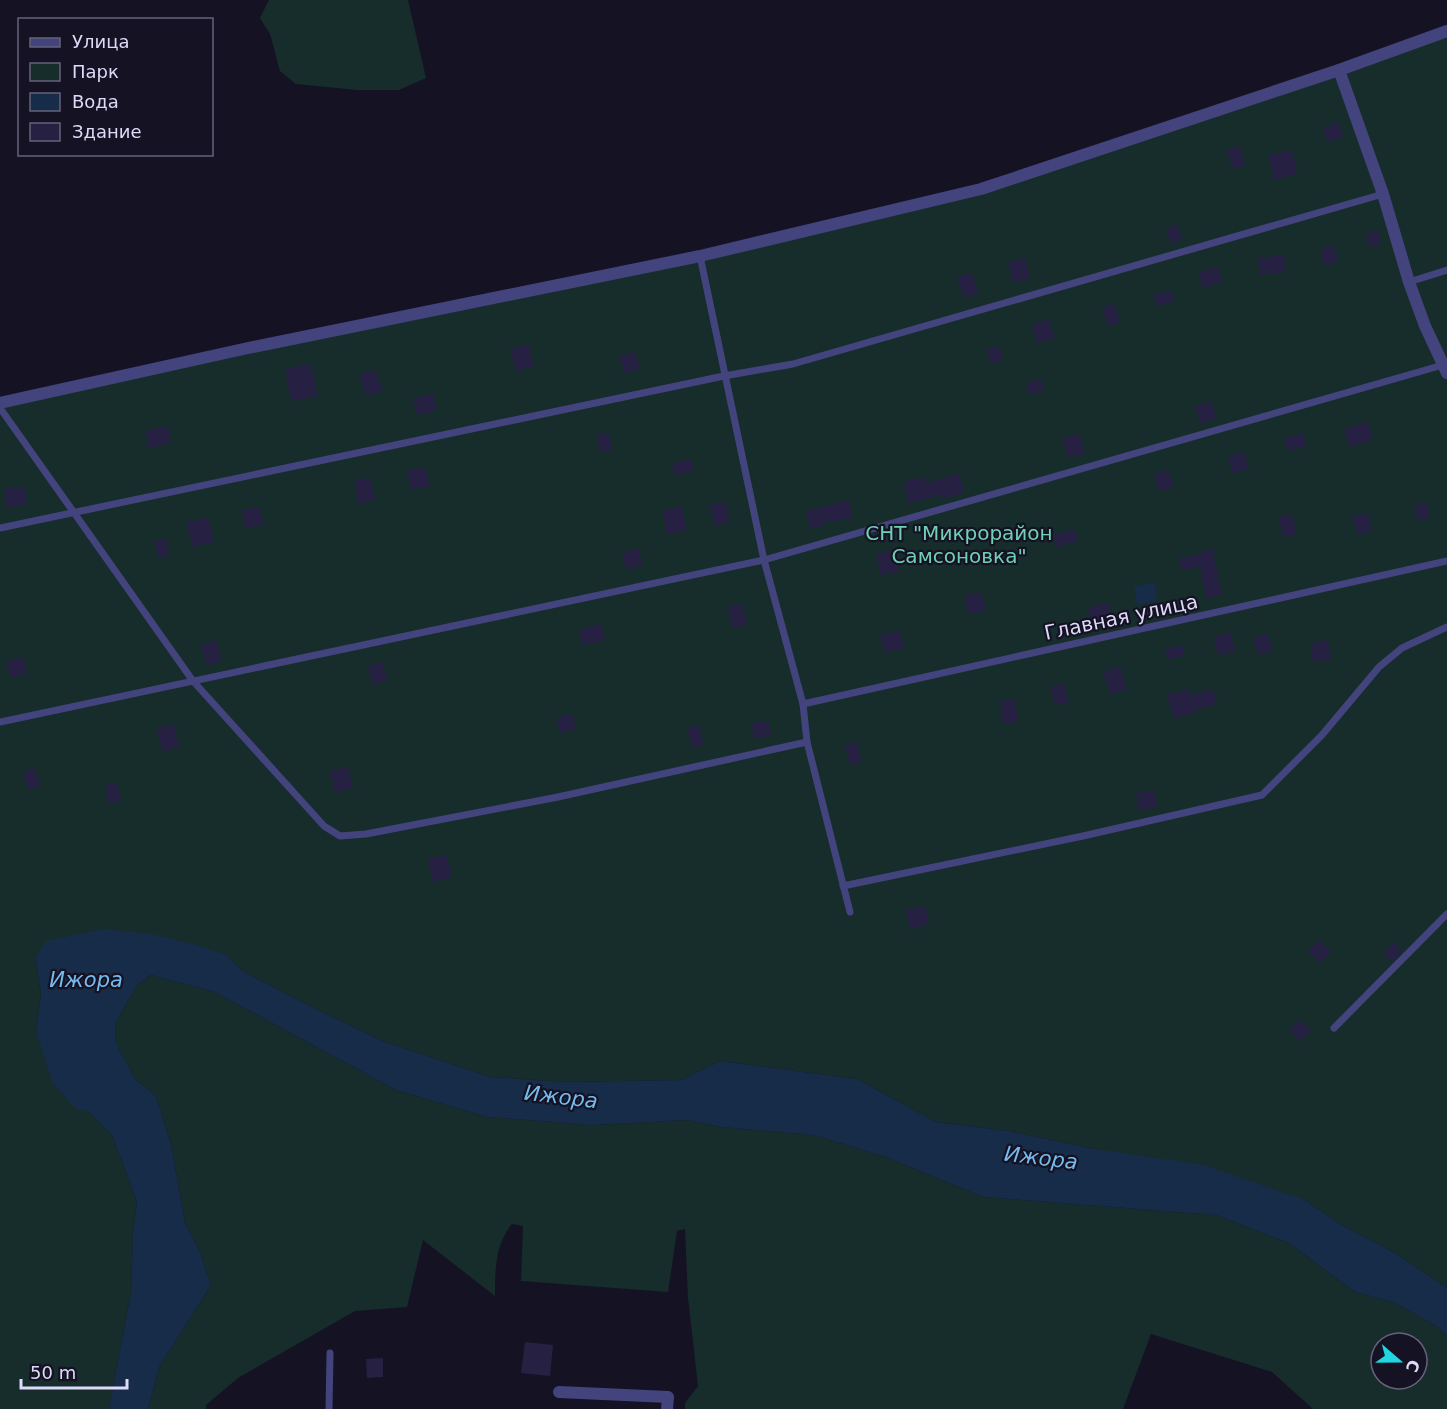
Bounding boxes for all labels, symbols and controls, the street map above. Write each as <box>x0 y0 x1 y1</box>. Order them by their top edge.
legend <box>18 18 213 156</box>
text: Улица <box>72 31 129 52</box>
text: Парк <box>72 61 119 82</box>
text: Вода <box>72 91 119 112</box>
text: Здание <box>72 121 142 142</box>
park label: СНТ "Микрорайон Самсоновка" <box>865 521 1053 568</box>
street label: Главная улица <box>1042 589 1200 645</box>
water label: Ижора <box>49 968 123 992</box>
water label: Ижора <box>523 1081 599 1113</box>
water label: Ижора <box>1003 1142 1079 1174</box>
north arrow <box>1369 1331 1429 1391</box>
scale bar <box>21 1352 128 1390</box>
text: С <box>1402 1357 1424 1375</box>
text: 50 m <box>30 1362 76 1383</box>

